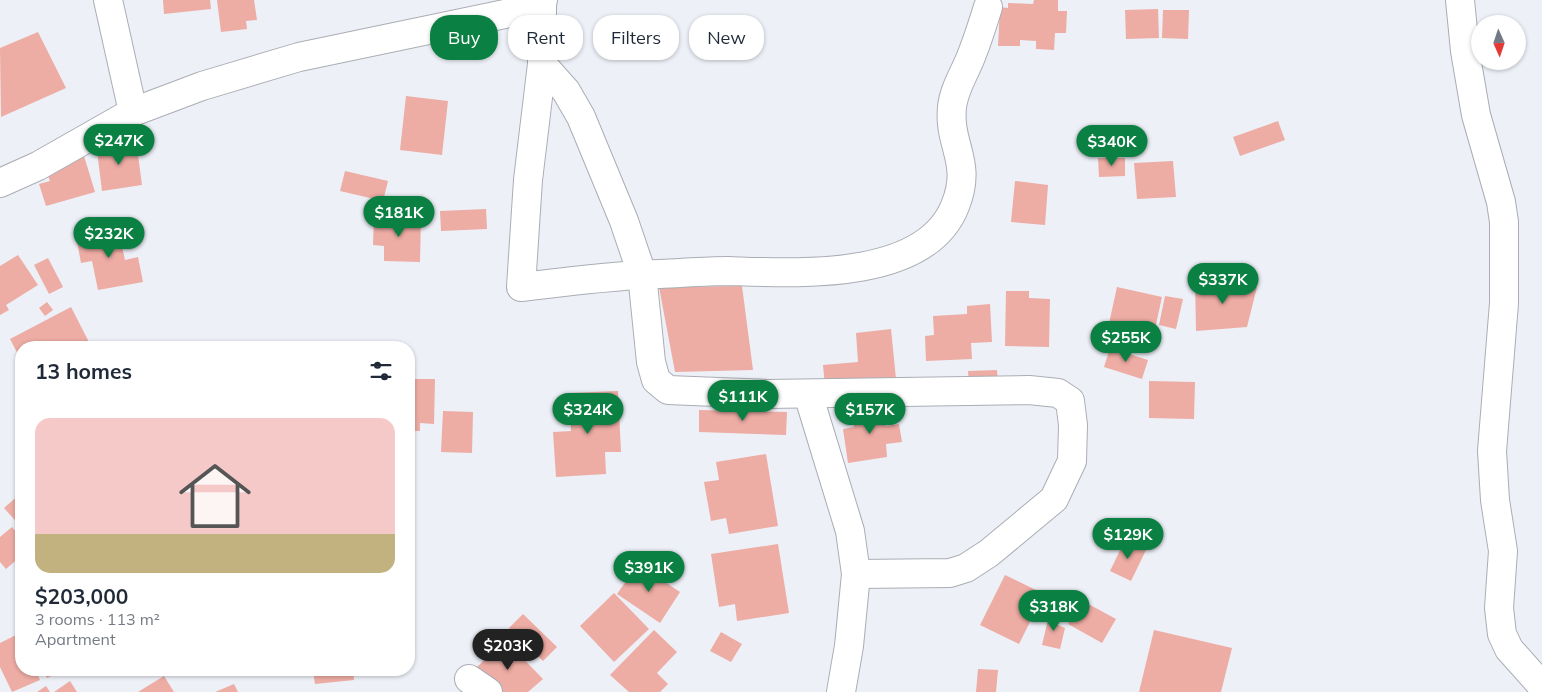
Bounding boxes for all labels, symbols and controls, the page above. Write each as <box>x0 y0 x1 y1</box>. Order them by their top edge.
chip: Buy <box>430 15 498 60</box>
chip: Rent <box>508 15 583 60</box>
chip: Filters <box>593 15 679 60</box>
chip: New <box>689 15 764 60</box>
north arrow <box>1471 15 1526 70</box>
map controls <box>1471 15 1526 70</box>
pin: $247K <box>84 124 154 166</box>
pin: $340K <box>1077 124 1147 167</box>
text: $247K <box>94 130 144 150</box>
text: $340K <box>1087 131 1137 151</box>
pin: $181K <box>364 196 434 238</box>
text: $181K <box>374 202 424 222</box>
pin: $232K <box>74 216 144 259</box>
text: $232K <box>84 223 134 243</box>
pin: $337K <box>1188 262 1258 305</box>
text: $337K <box>1198 269 1248 289</box>
pin: $255K <box>1091 320 1161 363</box>
text: $255K <box>1101 327 1151 347</box>
icon: filters <box>367 357 395 385</box>
text: 13 homes <box>35 358 132 384</box>
pin: $111K <box>708 380 778 422</box>
text: $111K <box>718 386 768 406</box>
pin: $324K <box>553 392 623 435</box>
pin: $157K <box>835 392 905 435</box>
text: $324K <box>563 399 613 419</box>
text: $157K <box>845 399 895 419</box>
icon: home <box>170 451 260 541</box>
pin: $129K <box>1093 518 1163 560</box>
text: $129K <box>1103 524 1153 544</box>
pin: $391K <box>614 550 684 593</box>
text: $391K <box>624 557 674 577</box>
text: $203,000 <box>35 583 128 609</box>
pin: $318K <box>1019 590 1089 632</box>
text: $318K <box>1029 596 1079 616</box>
text: 3 rooms · 113 m² <box>35 609 160 629</box>
pin: $203K <box>473 628 543 671</box>
text: Apartment <box>35 629 116 649</box>
text: $203K <box>483 635 533 655</box>

